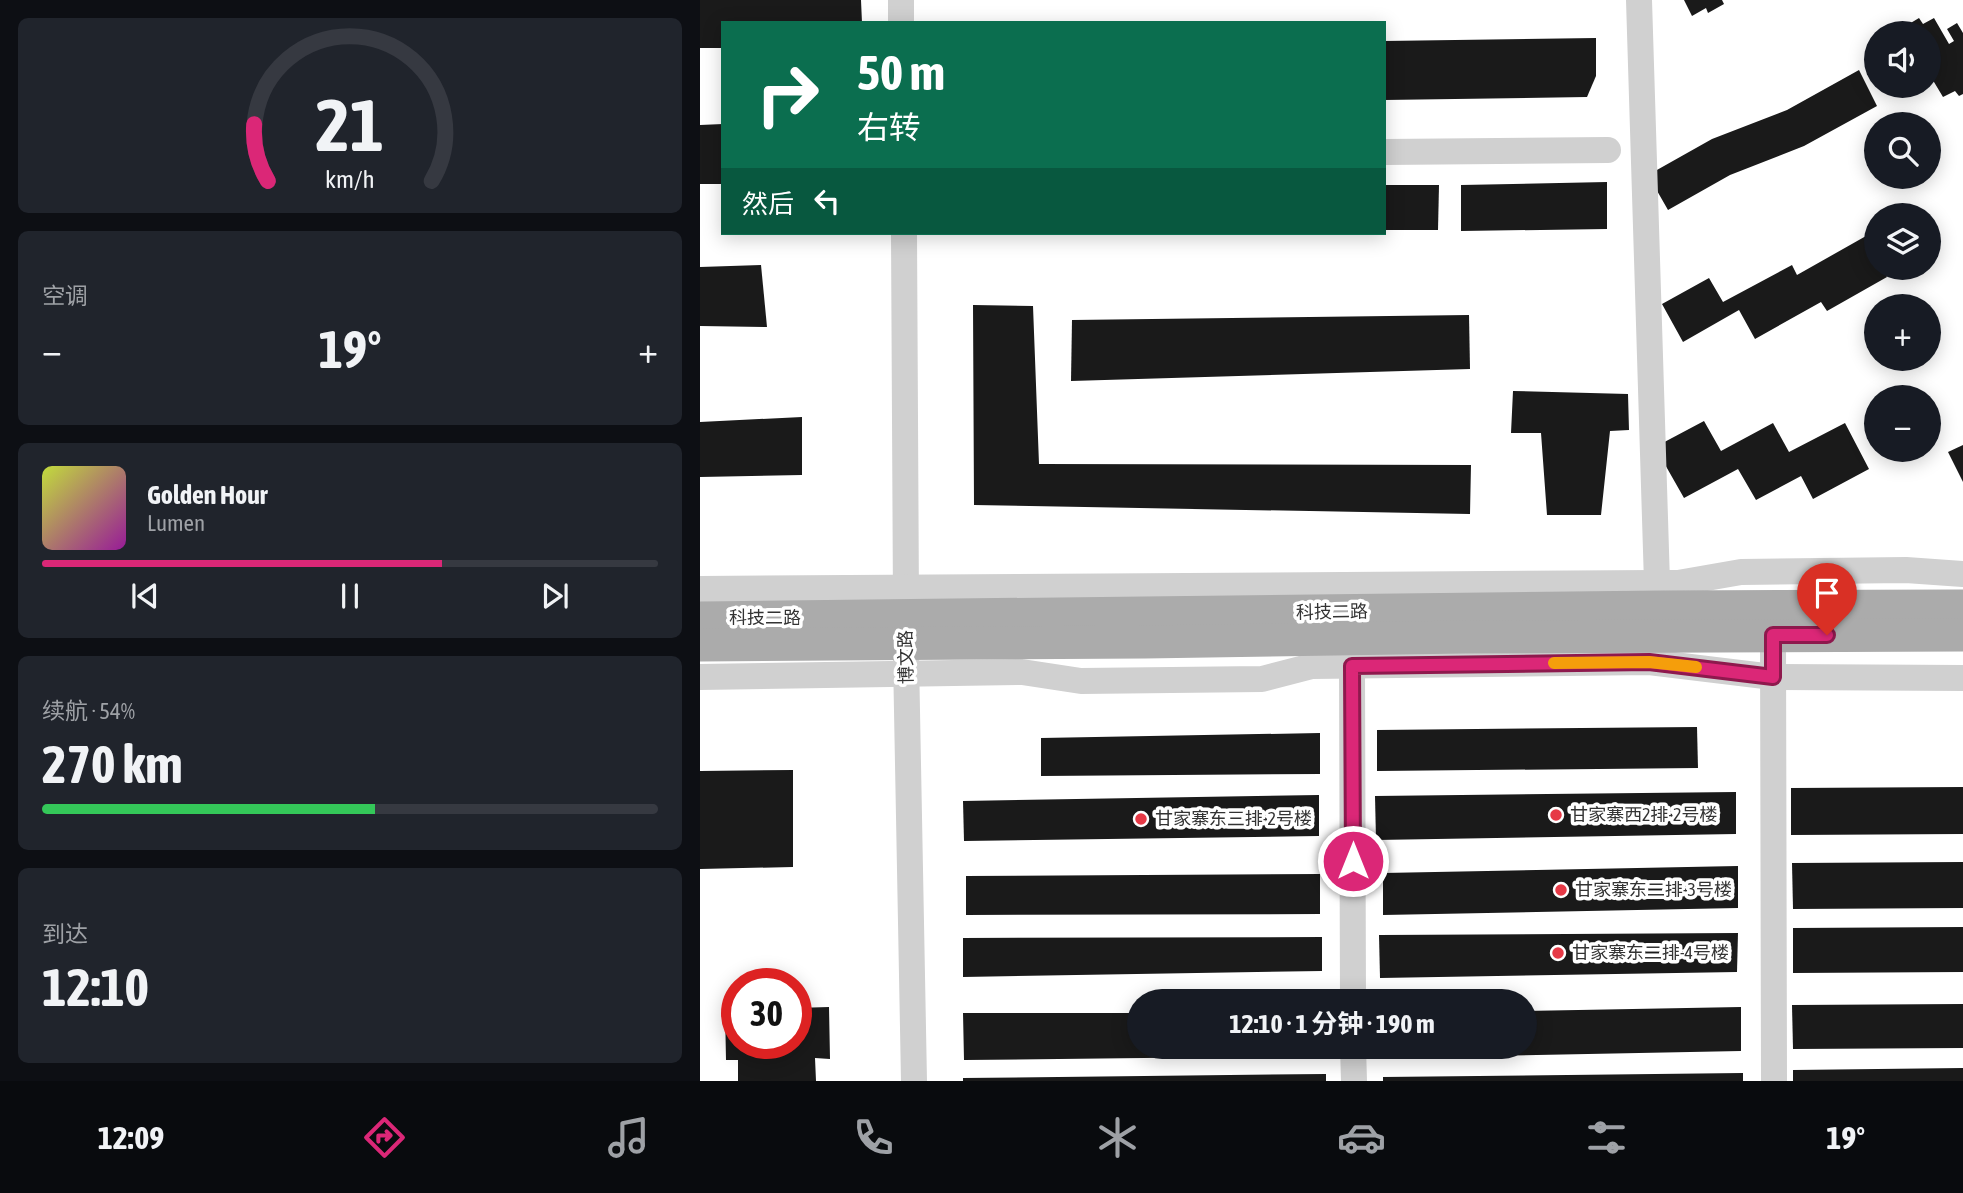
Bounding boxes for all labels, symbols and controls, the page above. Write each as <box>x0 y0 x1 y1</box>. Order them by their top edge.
map controls <box>1864 21 1941 462</box>
button: sound <box>1864 21 1941 98</box>
text: 50 m <box>857 44 945 100</box>
icon: right <box>742 49 833 140</box>
text: 21 <box>316 84 384 167</box>
text: 右转 <box>857 109 921 146</box>
button: search <box>1864 112 1941 189</box>
text: km/h <box>325 165 375 193</box>
icon: left <box>808 182 846 220</box>
text: 然后 <box>742 189 794 219</box>
button: layers <box>1864 203 1941 280</box>
text: 空调 <box>42 283 88 309</box>
button: + <box>1864 294 1941 371</box>
text: 19° <box>318 319 382 379</box>
text: − <box>42 328 62 371</box>
text: + <box>638 328 658 371</box>
button: − <box>1864 385 1941 462</box>
text: Golden Hour <box>147 480 267 510</box>
text: Lumen <box>147 510 205 536</box>
pin <box>1797 563 1857 635</box>
icon: arrive <box>1808 574 1846 612</box>
icon: previous <box>126 577 164 615</box>
icon: pause <box>331 577 369 615</box>
icon: next <box>536 577 574 615</box>
street label: 科技二路 <box>1296 600 1368 623</box>
street label: 科技二路 <box>729 607 801 628</box>
street label: 博文路 <box>895 630 916 684</box>
text: 续航 · 54% <box>42 698 135 724</box>
text: 270 km <box>42 734 183 794</box>
place label: 甘家寨西2排-2号楼 <box>1570 804 1717 825</box>
marker: 甘家寨西2排-2号楼 <box>1548 807 1564 823</box>
place label: 甘家寨东三排-2号楼 <box>1155 808 1312 829</box>
marker: 甘家寨东三排-2号楼 <box>1133 811 1149 827</box>
position arrow <box>1316 824 1390 898</box>
place label: 甘家寨东二排-3号楼 <box>1575 879 1732 900</box>
marker: 甘家寨东二排-3号楼 <box>1553 882 1569 898</box>
text: 到达 <box>42 921 88 947</box>
place label: 甘家寨东二排-4号楼 <box>1572 942 1729 963</box>
marker: 甘家寨东二排-4号楼 <box>1550 945 1566 961</box>
text: 12:10 <box>42 957 149 1017</box>
speed limit sign: 30 <box>721 968 812 1059</box>
text: 12:10 · 1 分钟 · 190 m <box>1229 1009 1435 1039</box>
icon: directions <box>360 1113 409 1162</box>
icon: music <box>604 1113 653 1162</box>
icon: phone <box>849 1113 898 1162</box>
icon: climate <box>1093 1113 1142 1162</box>
icon: car <box>1337 1113 1386 1162</box>
icon: filters <box>1582 1113 1631 1162</box>
text: 12:09 <box>98 1119 164 1156</box>
text: 19° <box>1826 1119 1865 1156</box>

